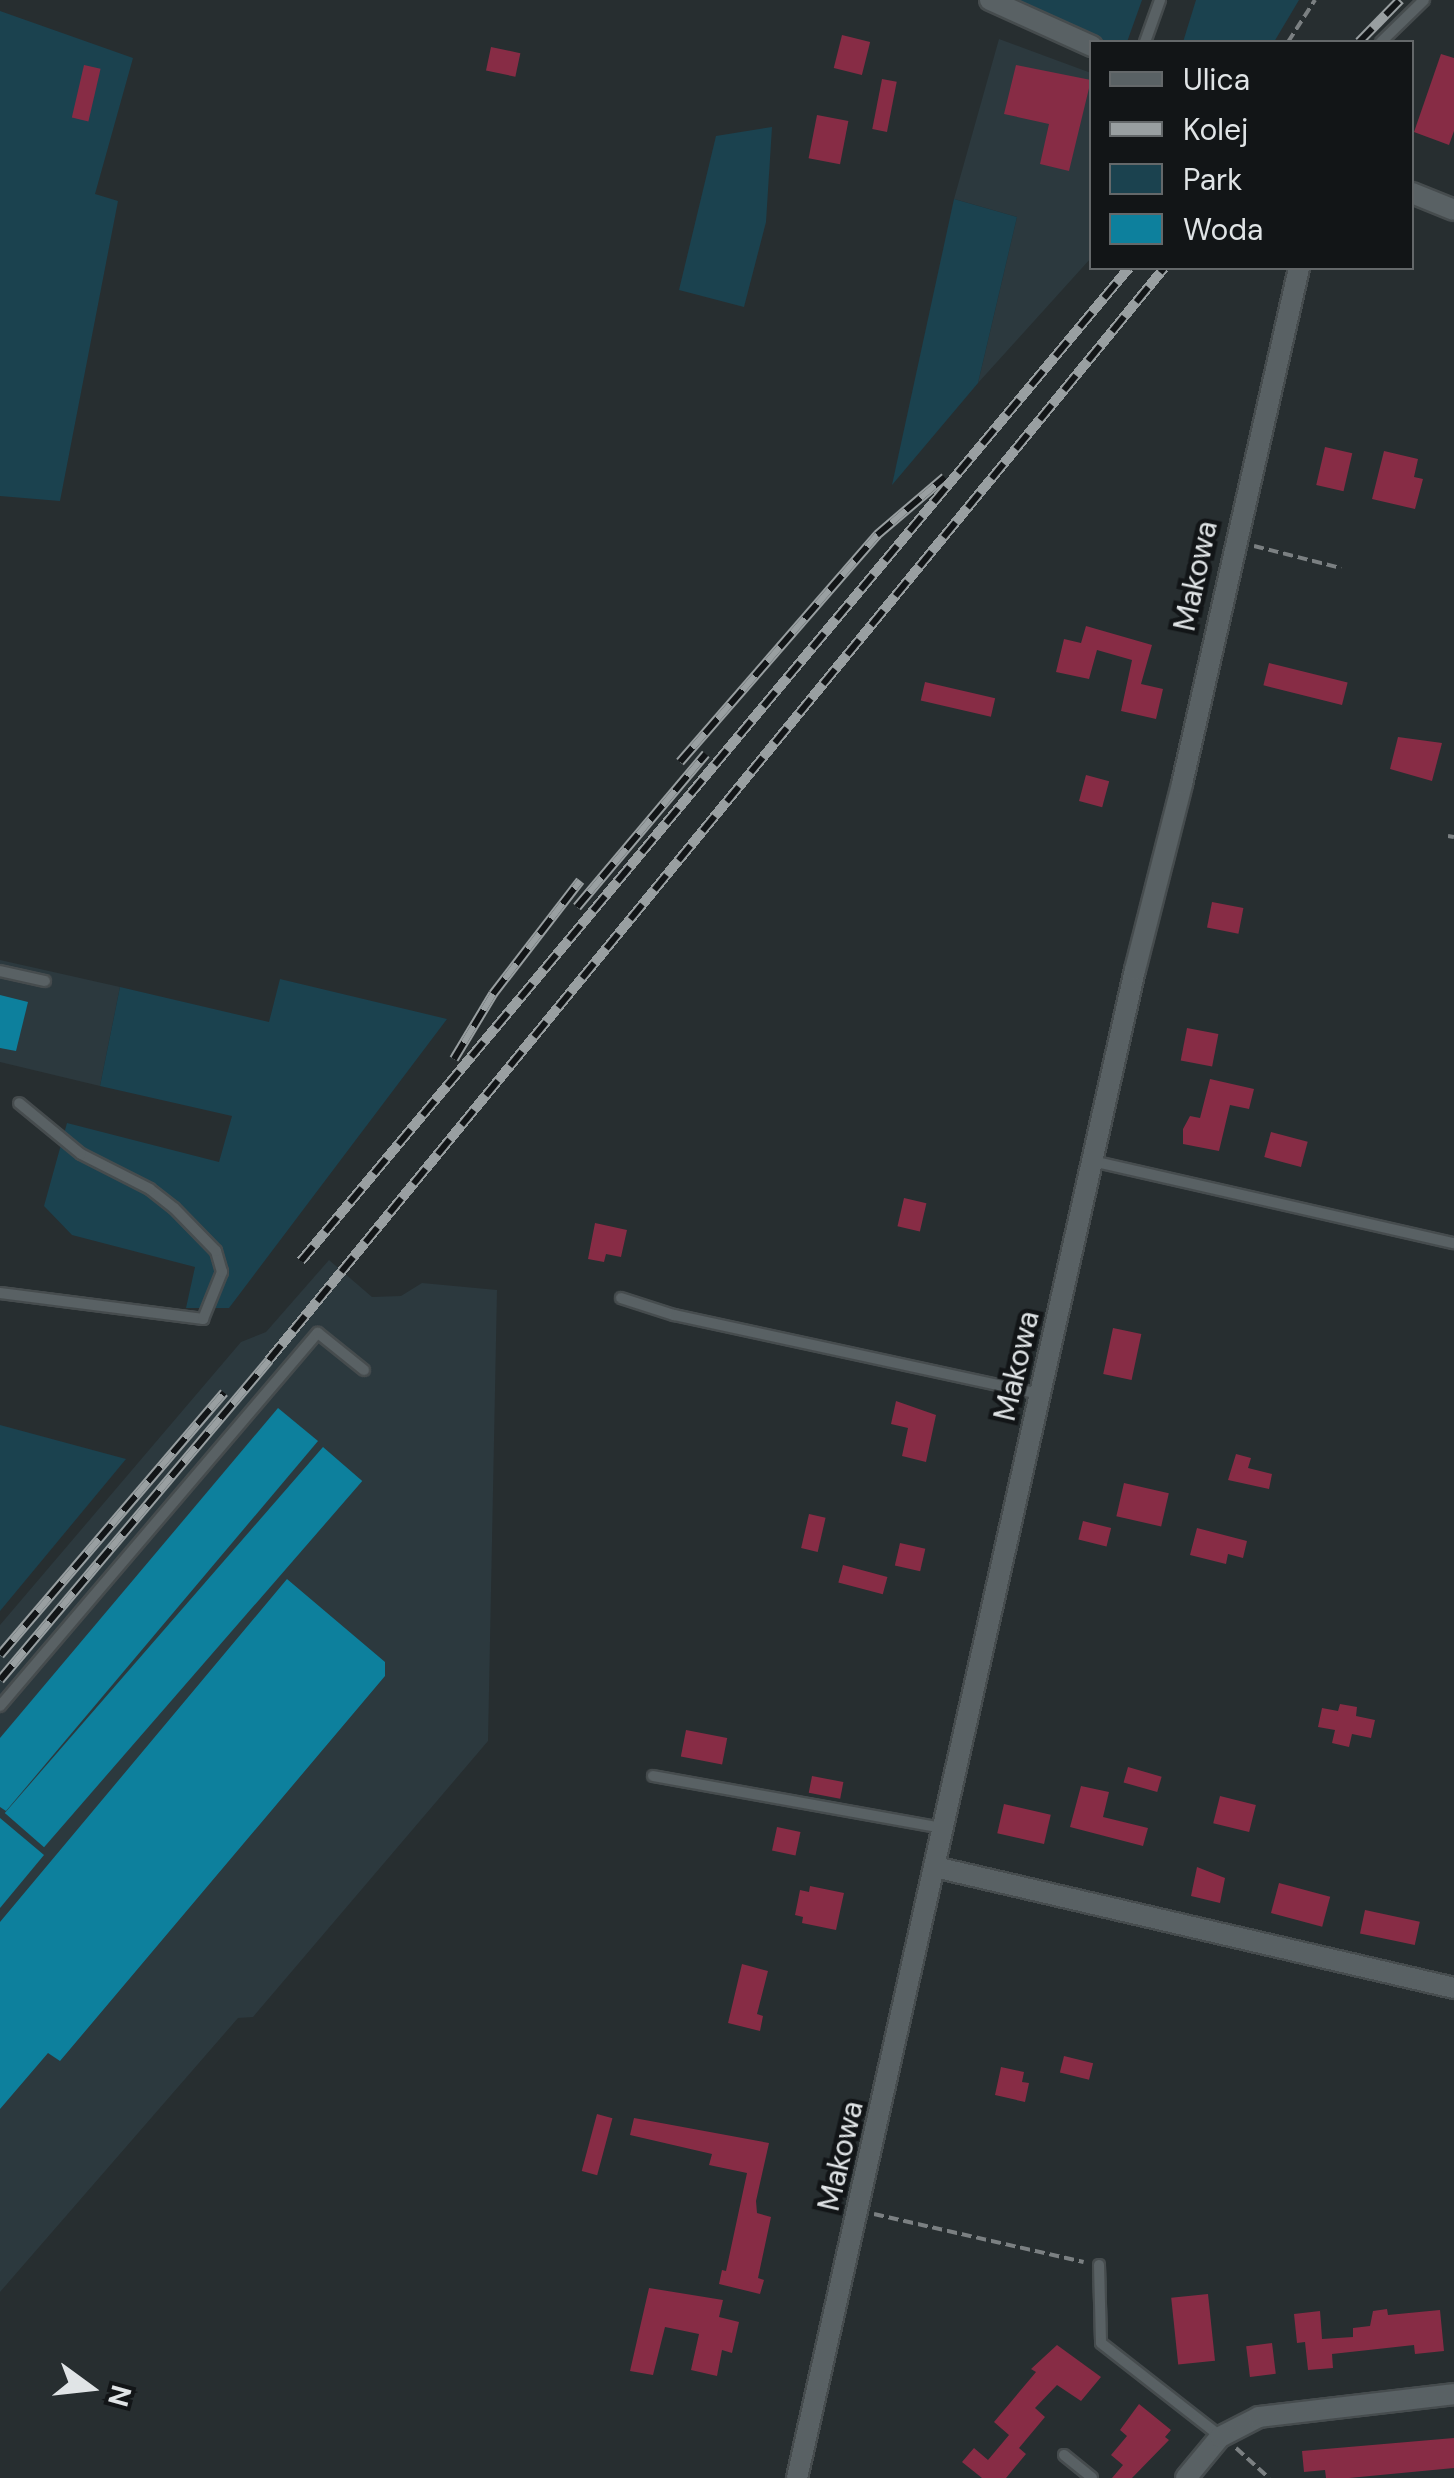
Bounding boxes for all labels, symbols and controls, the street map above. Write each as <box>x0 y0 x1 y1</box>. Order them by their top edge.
legend <box>1089 40 1414 270</box>
text: Ulica <box>1183 60 1250 99</box>
text: Kolej <box>1183 110 1248 149</box>
text: Park <box>1183 160 1242 199</box>
text: Woda <box>1183 210 1263 249</box>
street label: Makowa <box>1167 518 1225 634</box>
street label: Makowa <box>987 1308 1047 1424</box>
street label: Makowa <box>811 2098 871 2214</box>
north arrow <box>40 2338 140 2438</box>
text: N <box>99 2381 140 2411</box>

